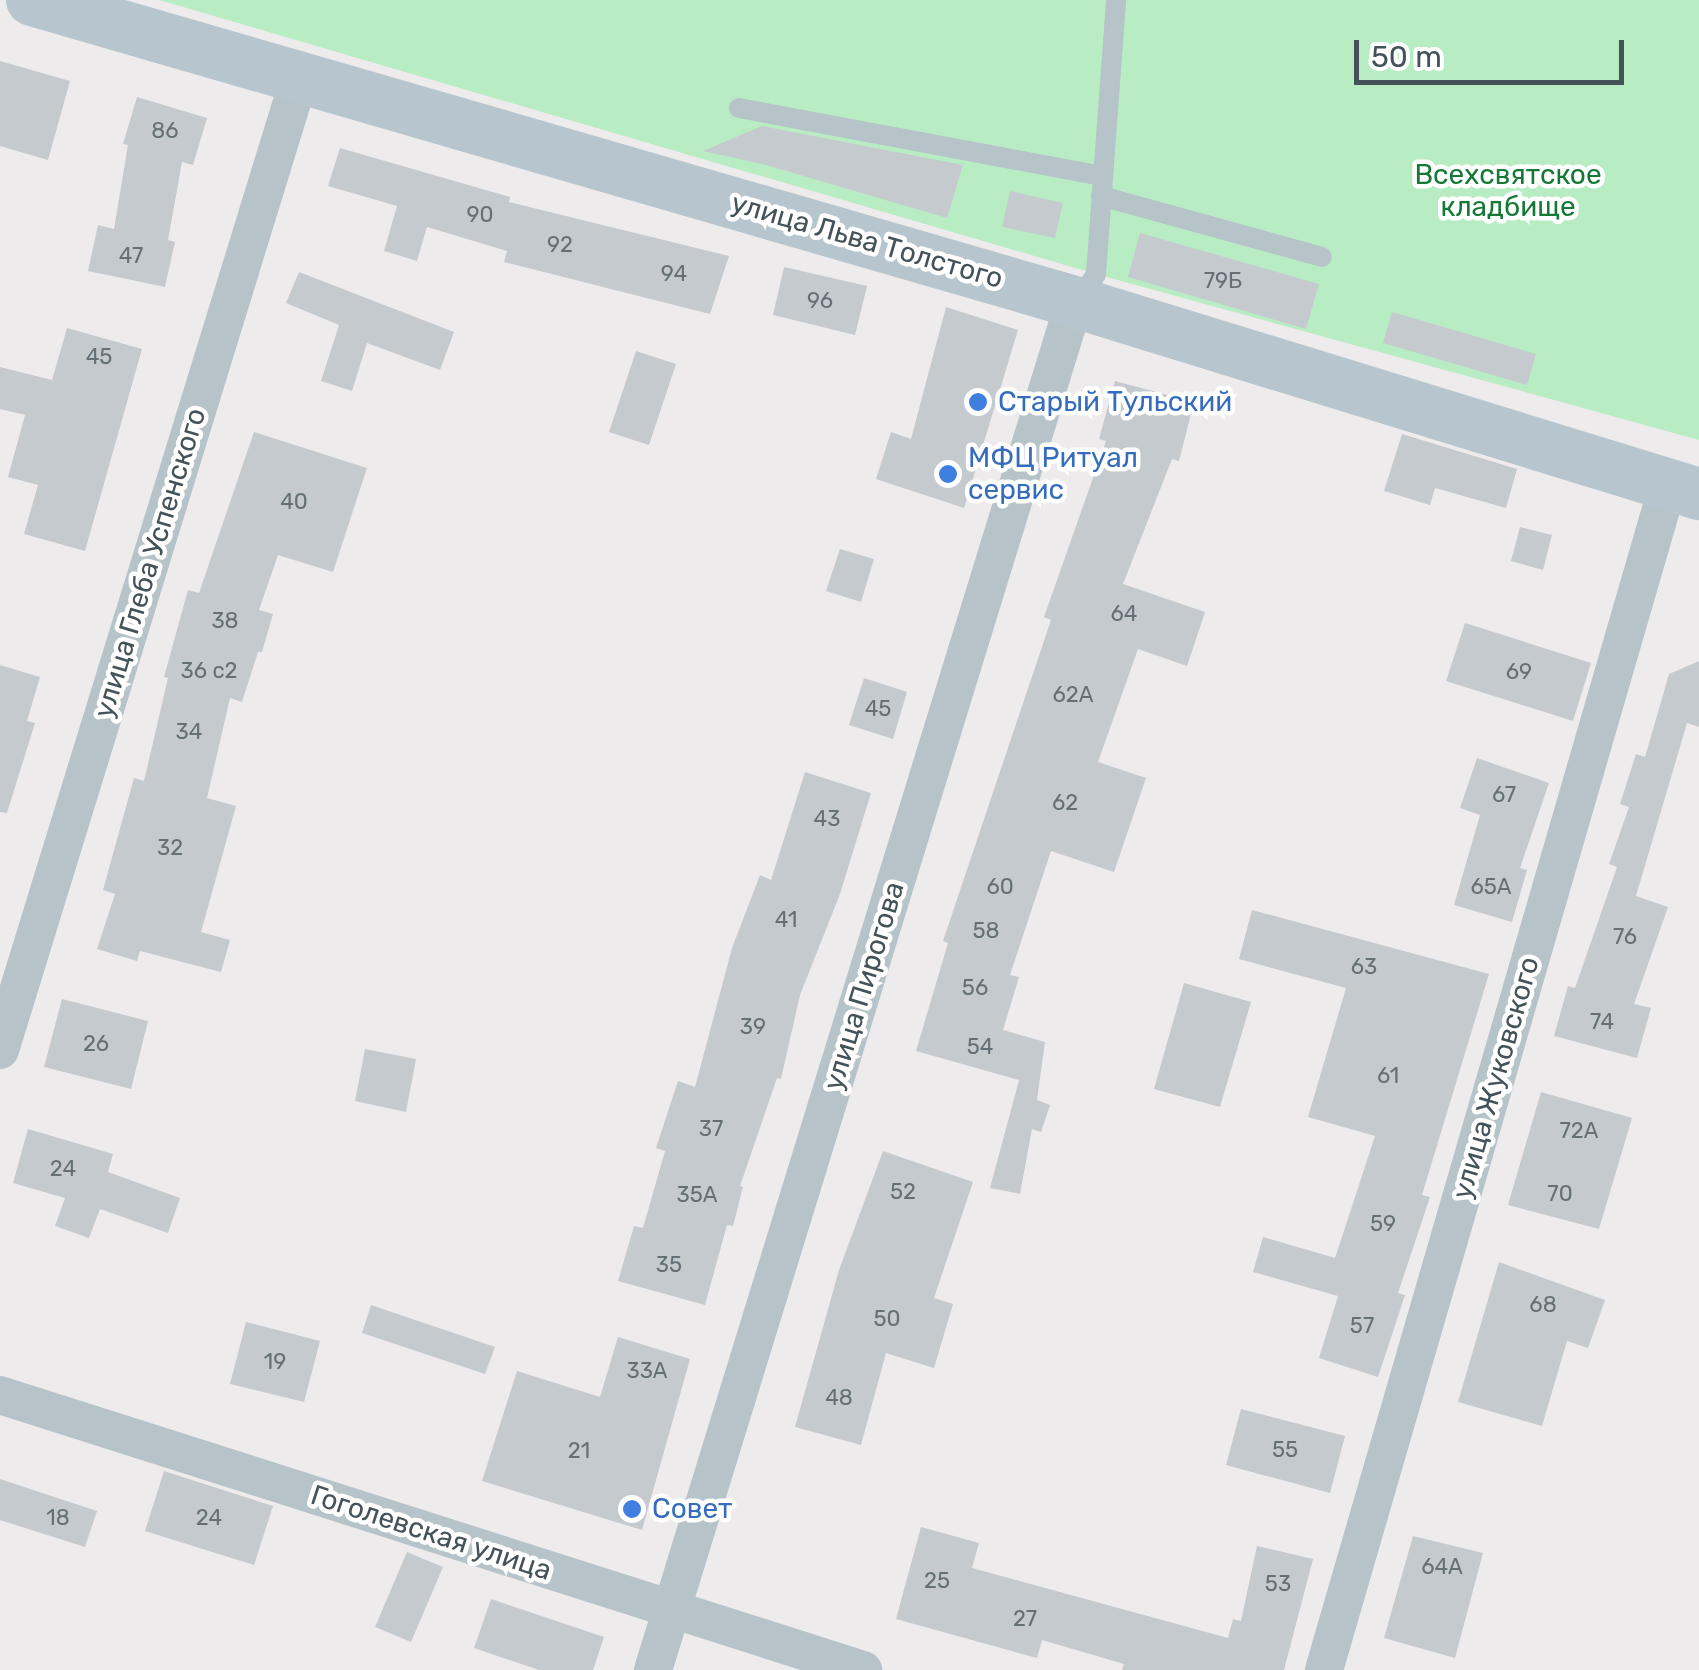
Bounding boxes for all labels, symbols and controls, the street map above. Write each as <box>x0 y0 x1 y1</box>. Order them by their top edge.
scale bar <box>1359 20 1629 82</box>
text: 50 m <box>1371 39 1442 75</box>
house number: 86 <box>151 118 179 144</box>
park label: Всехсвятское кладбище <box>1414 158 1602 224</box>
street label: улица Льва Толстого <box>727 186 1007 296</box>
house number: 90 <box>466 202 494 228</box>
house number: 92 <box>547 232 573 258</box>
house number: 47 <box>119 243 143 269</box>
house number: 94 <box>661 261 687 287</box>
house number: 79Б <box>1204 268 1242 294</box>
house number: 96 <box>807 288 833 314</box>
house number: 45 <box>86 344 112 370</box>
place label: Старый Тульский <box>998 385 1232 419</box>
marker: Старый Тульский <box>967 391 989 413</box>
street label: улица Глеба Успенского <box>87 404 213 722</box>
place label: МФЦ Ритуал cервис <box>968 441 1138 507</box>
marker: МФЦ Ритуал cервис <box>937 463 959 485</box>
house number: 40 <box>280 489 308 515</box>
house number: 64 <box>1111 601 1137 627</box>
house number: 38 <box>211 608 239 634</box>
house number: 36 с2 <box>181 658 237 684</box>
house number: 69 <box>1506 659 1532 685</box>
house number: 62А <box>1053 682 1093 708</box>
house number: 45 <box>865 696 891 722</box>
house number: 34 <box>176 719 202 745</box>
house number: 67 <box>1492 782 1516 808</box>
house number: 62 <box>1052 790 1078 816</box>
house number: 43 <box>814 806 840 832</box>
house number: 32 <box>157 835 183 861</box>
house number: 60 <box>986 874 1014 900</box>
house number: 65А <box>1470 874 1512 900</box>
street label: улица Пирогова <box>816 878 912 1094</box>
house number: 41 <box>775 907 797 933</box>
house number: 58 <box>972 918 1000 944</box>
house number: 76 <box>1613 924 1637 950</box>
street label: улица Жуковского <box>1445 953 1547 1203</box>
house number: 63 <box>1351 954 1377 980</box>
house number: 56 <box>962 975 988 1001</box>
house number: 74 <box>1590 1009 1614 1035</box>
house number: 39 <box>740 1014 766 1040</box>
house number: 26 <box>83 1031 109 1057</box>
house number: 54 <box>967 1034 993 1060</box>
house number: 61 <box>1377 1063 1399 1089</box>
house number: 37 <box>699 1116 723 1142</box>
house number: 72А <box>1560 1118 1598 1144</box>
house number: 24 <box>50 1156 76 1182</box>
house number: 52 <box>890 1179 916 1205</box>
house number: 70 <box>1547 1181 1573 1207</box>
house number: 35А <box>676 1182 718 1208</box>
house number: 59 <box>1370 1211 1396 1237</box>
house number: 35 <box>656 1252 682 1278</box>
house number: 68 <box>1529 1292 1557 1318</box>
house number: 50 <box>873 1306 901 1332</box>
house number: 57 <box>1350 1313 1374 1339</box>
house number: 19 <box>264 1349 286 1375</box>
house number: 33А <box>626 1358 668 1384</box>
house number: 48 <box>825 1385 853 1411</box>
house number: 55 <box>1272 1437 1298 1463</box>
house number: 21 <box>568 1438 590 1464</box>
street label: Гоголевская улица <box>306 1478 556 1588</box>
place label: Совет <box>652 1492 732 1526</box>
marker: Совет <box>621 1498 643 1520</box>
house number: 18 <box>46 1505 70 1531</box>
house number: 24 <box>196 1505 222 1531</box>
house number: 64А <box>1421 1554 1463 1580</box>
house number: 25 <box>924 1568 950 1594</box>
house number: 53 <box>1265 1571 1291 1597</box>
house number: 27 <box>1013 1606 1037 1632</box>

